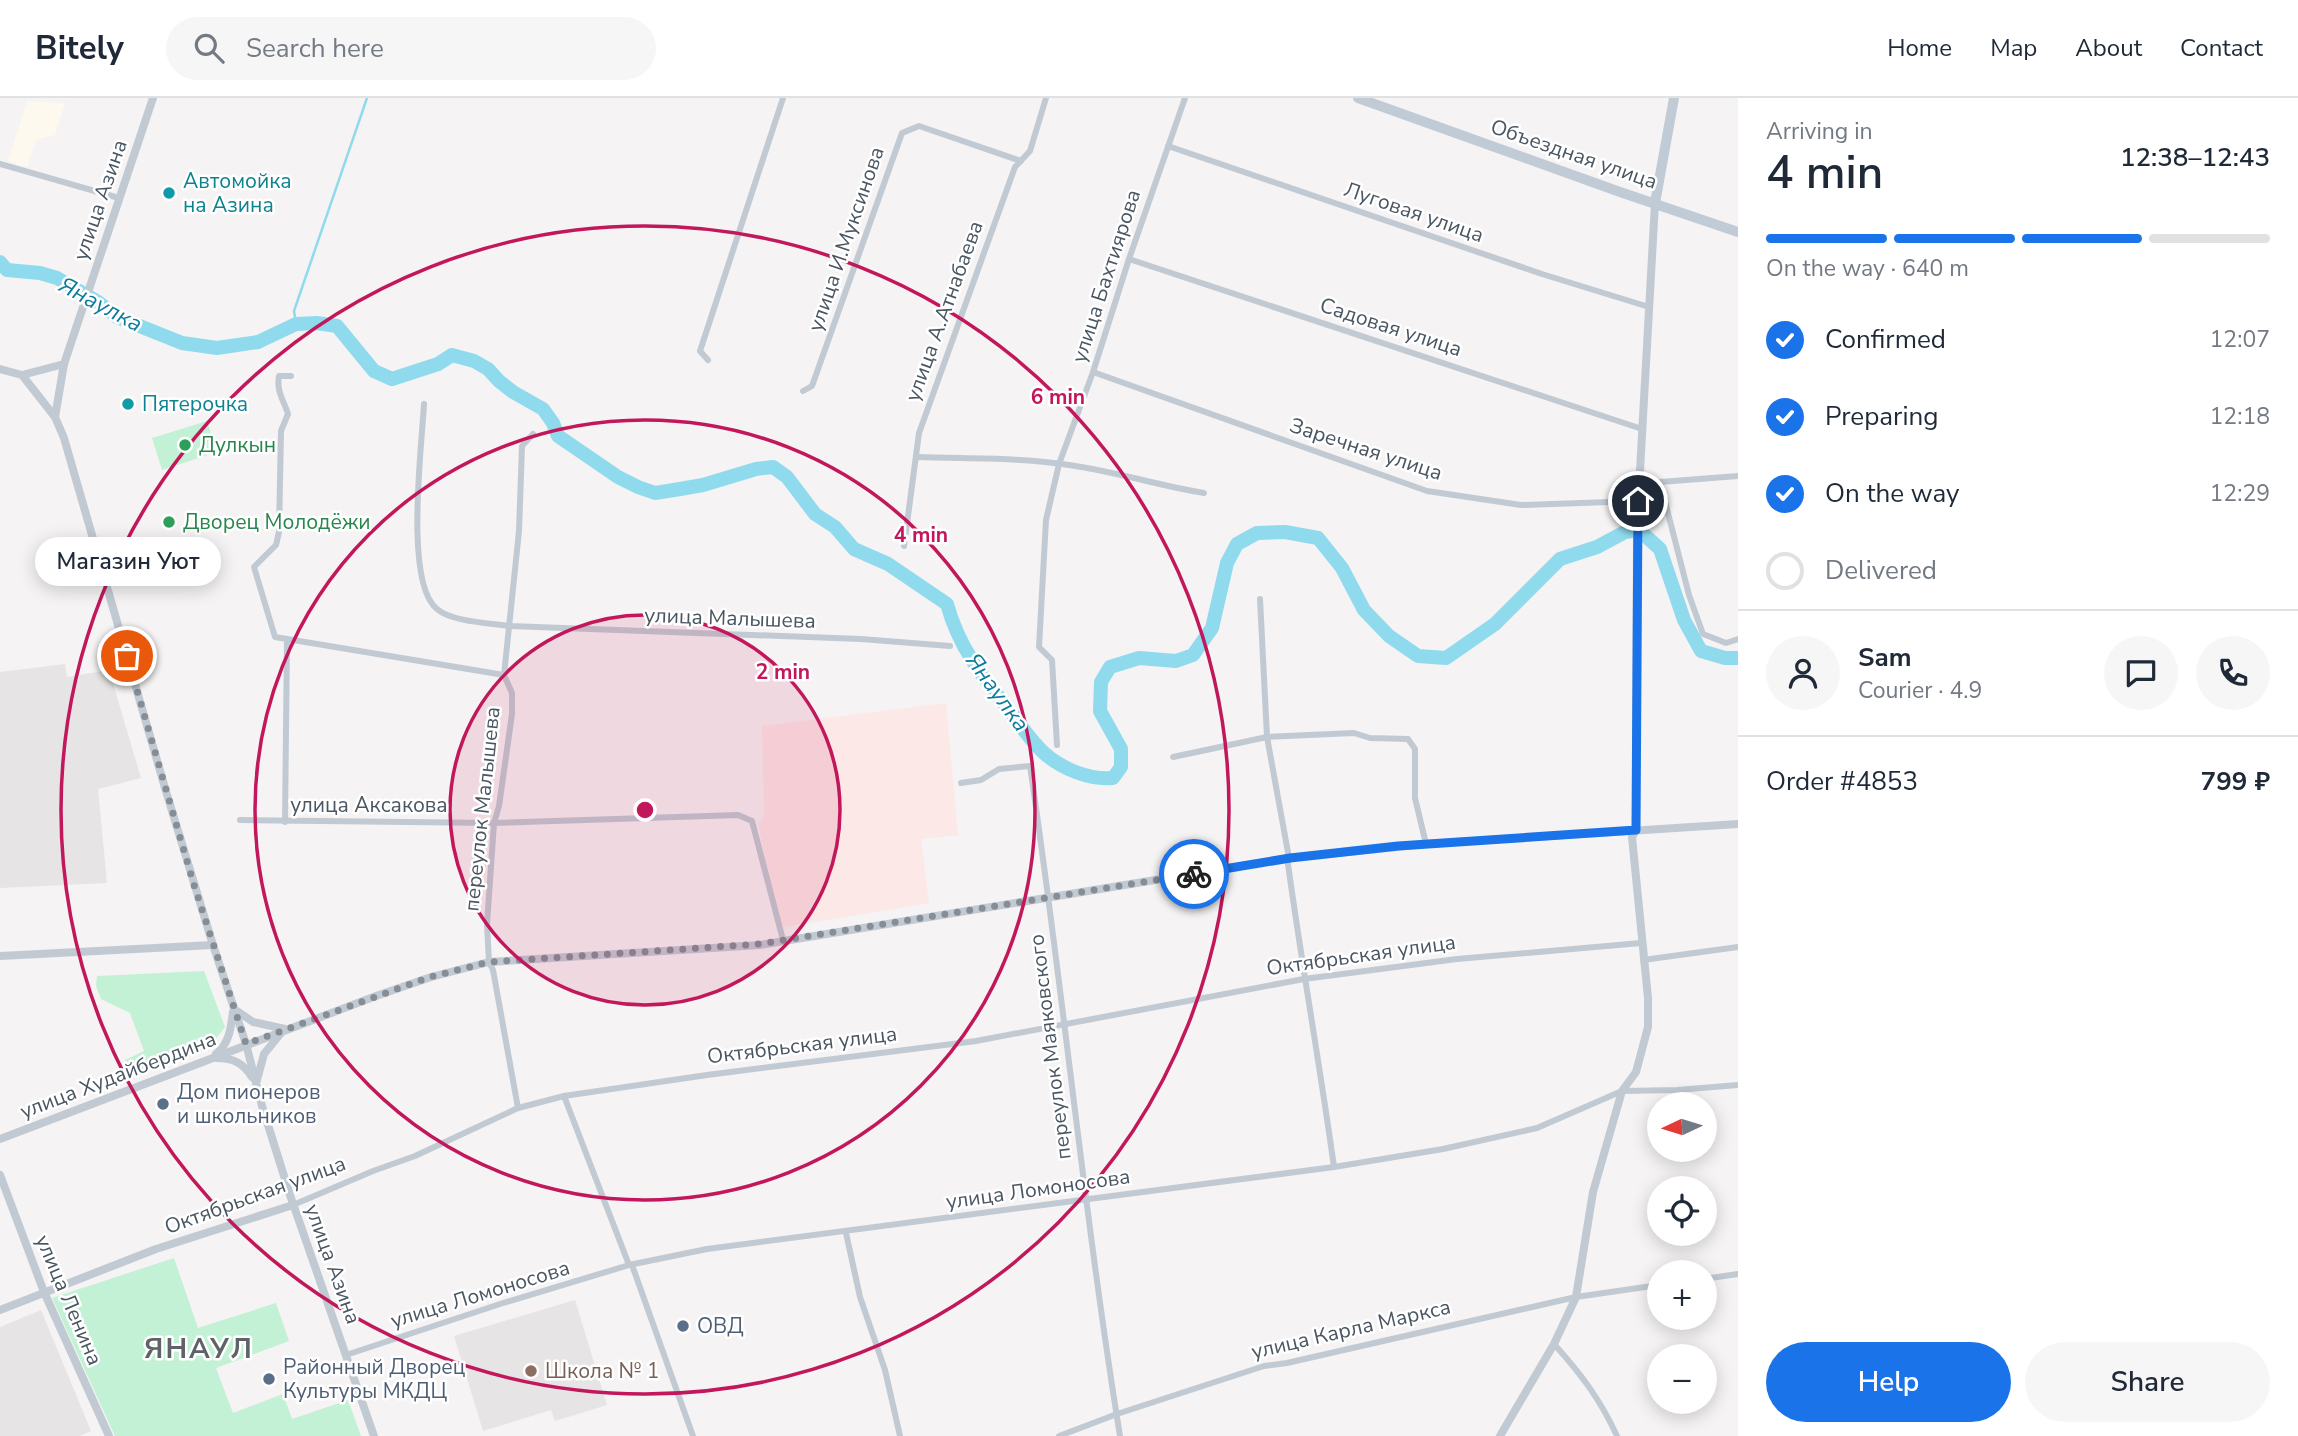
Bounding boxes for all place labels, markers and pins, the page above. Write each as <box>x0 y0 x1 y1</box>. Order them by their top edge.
place label: Автомойка на Азина <box>183 167 292 219</box>
marker: Автомойка на Азина <box>161 185 177 201</box>
place label: Пятерочка <box>142 390 248 418</box>
marker: Пятерочка <box>120 396 136 412</box>
place label: Дулкын <box>199 431 276 459</box>
marker: Дулкын <box>177 437 193 453</box>
pin <box>1608 471 1668 531</box>
place label: Дворец Молодёжи <box>183 508 371 536</box>
marker: Дворец Молодёжи <box>161 514 177 530</box>
callout: Магазин Уют <box>34 537 220 586</box>
pin <box>97 626 157 686</box>
centre of rings <box>633 798 657 822</box>
place label: Дом пионеров и школьников <box>177 1078 320 1130</box>
marker: Дом пионеров и школьников <box>155 1096 171 1112</box>
place label: ОВД <box>697 1312 744 1340</box>
marker: ОВД <box>675 1318 691 1334</box>
place label: Районный Дворец Культуры МКДЦ <box>283 1353 465 1405</box>
place label: Школа № 1 <box>545 1357 659 1385</box>
marker: Школа № 1 <box>523 1363 539 1379</box>
marker: Районный Дворец Культуры МКДЦ <box>261 1371 277 1387</box>

